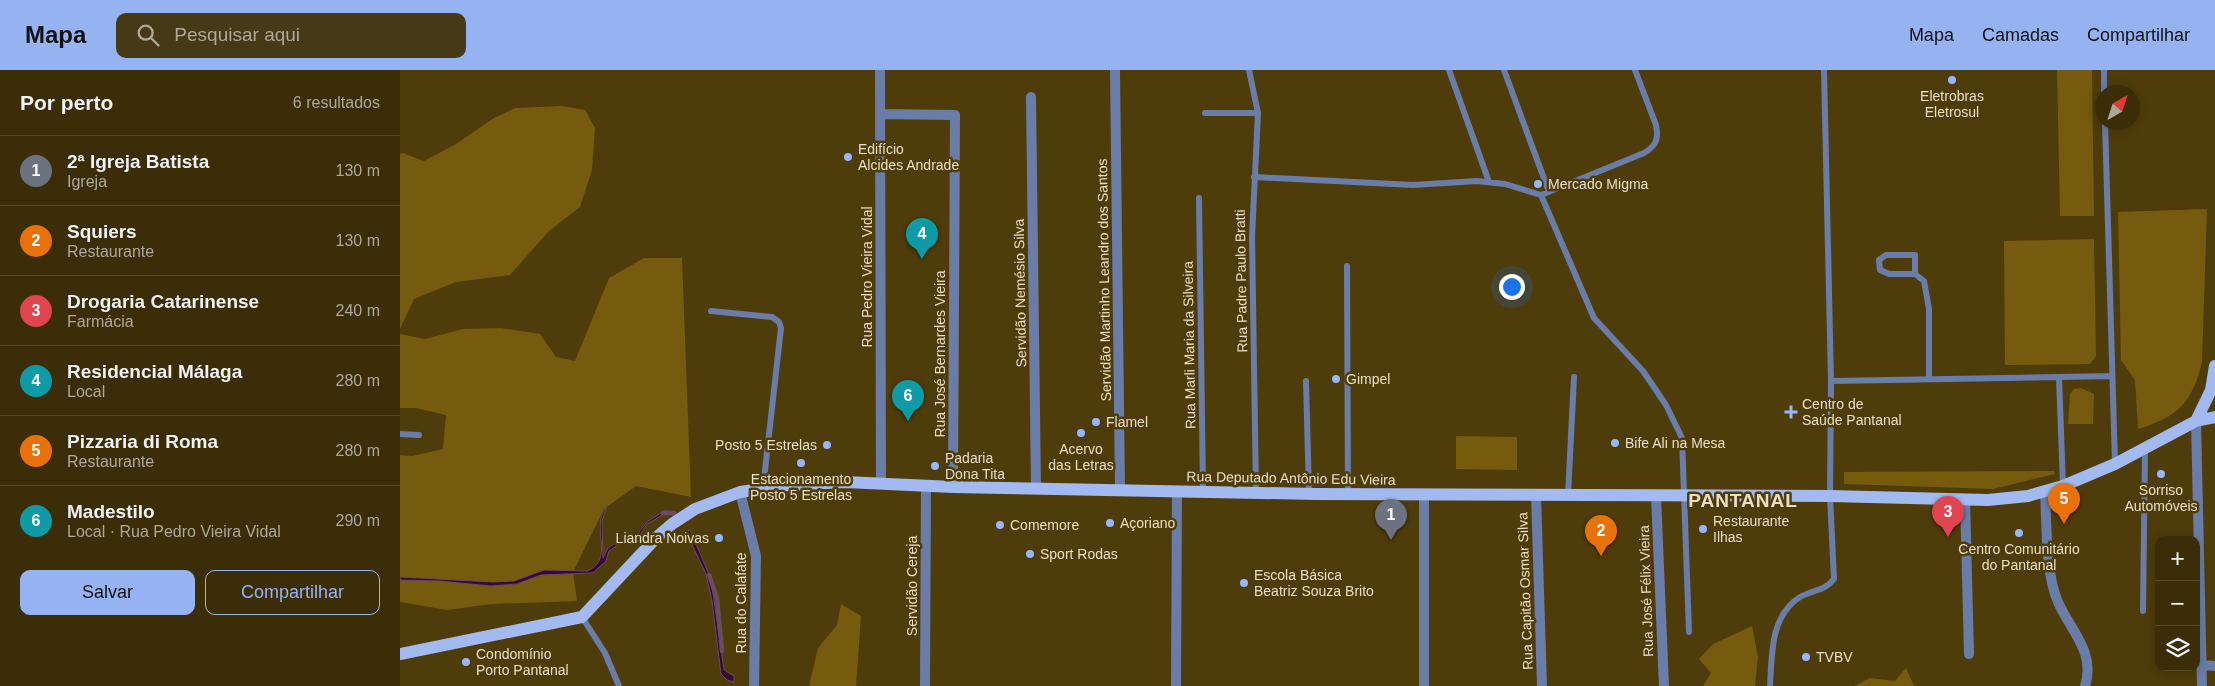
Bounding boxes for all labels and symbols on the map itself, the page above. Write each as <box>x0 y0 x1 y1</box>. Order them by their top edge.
marker: Eletrobras Eletrosul <box>1946 74 1958 86</box>
north arrow <box>2095 85 2140 130</box>
place label: Eletrobras Eletrosul <box>1920 88 1984 120</box>
place label: Edifício Alcides Andrade <box>858 141 959 173</box>
marker: Edifício Alcides Andrade <box>842 151 854 163</box>
street label: Servidão Martinho Leandro dos Santos <box>1094 158 1114 402</box>
place label: Mercado Migma <box>1548 176 1649 192</box>
marker: Mercado Migma <box>1532 178 1544 190</box>
street label: Rua Pedro Vieira Vidal <box>859 206 875 348</box>
street label: Rua Padre Paulo Bratti <box>1232 209 1250 353</box>
pin: 4 <box>906 218 938 259</box>
street label: Servidão Nemésio Silva <box>1011 218 1029 367</box>
street label: Rua Marli Maria da Silveira <box>1180 261 1198 429</box>
street label: Rua José Bernardes Vieira <box>932 270 948 438</box>
your location <box>1499 274 1525 300</box>
place label: Gimpel <box>1346 371 1390 387</box>
marker: Gimpel <box>1330 373 1342 385</box>
pin: 6 <box>892 380 924 421</box>
place label: Centro de Saúde Pantanal <box>1802 396 1902 428</box>
marker: Centro de Saúde Pantanal <box>1784 405 1798 419</box>
place label: Flamel <box>1106 414 1148 430</box>
marker: Flamel <box>1090 416 1102 428</box>
marker: Acervo das Letras <box>1075 427 1087 439</box>
place label: Bife Ali na Mesa <box>1625 435 1726 451</box>
place label: Posto 5 Estrelas <box>715 437 817 453</box>
marker: Bife Ali na Mesa <box>1609 437 1621 449</box>
marker: Posto 5 Estrelas <box>821 439 833 451</box>
place label: Acervo das Letras <box>1048 441 1114 473</box>
place label: Padaria Dona Tita <box>945 450 1005 482</box>
marker: Estacionamento Posto 5 Estrelas <box>795 457 807 469</box>
marker: Padaria Dona Tita <box>929 460 941 472</box>
street label: Rua Deputado Antônio Edu Vieira <box>1186 468 1396 488</box>
marker: Sorriso Automóveis <box>2155 468 2167 480</box>
place label: Estacionamento Posto 5 Estrelas <box>750 471 852 503</box>
place label: Sorriso Automóveis <box>2124 482 2198 514</box>
pin: 5 <box>2048 483 2080 524</box>
district label: PANTANAL <box>1688 490 1798 511</box>
pin: 3 <box>1932 496 1964 537</box>
pin: 1 <box>1375 499 1407 540</box>
street label: Rua Capitão Osmar Silva <box>1514 512 1536 670</box>
place label: Restaurante Ilhas <box>1713 513 1789 545</box>
place label: Açoriano <box>1120 515 1175 531</box>
pin: 2 <box>1585 515 1617 556</box>
place label: Comemore <box>1010 517 1079 533</box>
marker: Açoriano <box>1104 517 1116 529</box>
marker: Comemore <box>994 519 1006 531</box>
marker: Restaurante Ilhas <box>1697 523 1709 535</box>
street label: Rua José Félix Vieira <box>1636 525 1656 657</box>
marker: Centro Comunitário do Pantanal <box>2013 527 2025 539</box>
place label: Liandra Noivas <box>616 530 709 546</box>
marker: Liandra Noivas <box>713 532 725 544</box>
street label: Servidão Cereja <box>904 536 920 636</box>
place label: Centro Comunitário do Pantanal <box>1958 541 2080 573</box>
place label: Sport Rodas <box>1040 546 1118 562</box>
marker: Sport Rodas <box>1024 548 1036 560</box>
street label: Rua do Calafate <box>733 552 749 654</box>
place label: Escola Básica Beatriz Souza Brito <box>1254 567 1374 599</box>
marker: Escola Básica Beatriz Souza Brito <box>1238 577 1250 589</box>
place label: Condomínio Porto Pantanal <box>476 646 569 678</box>
place label: TVBV <box>1816 649 1853 665</box>
marker: TVBV <box>1800 651 1812 663</box>
marker: Condomínio Porto Pantanal <box>460 656 472 668</box>

